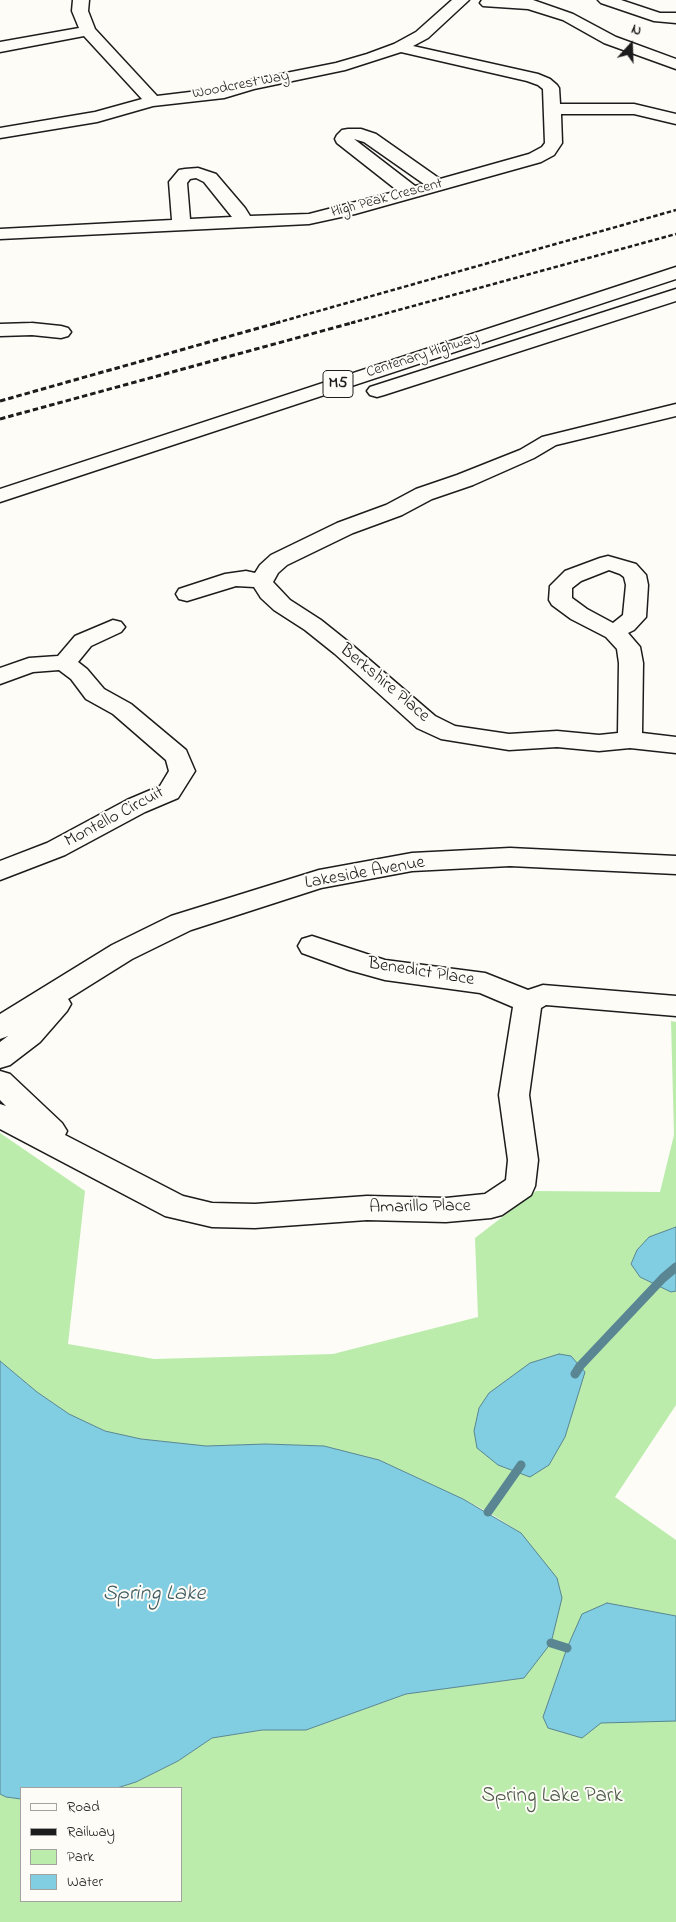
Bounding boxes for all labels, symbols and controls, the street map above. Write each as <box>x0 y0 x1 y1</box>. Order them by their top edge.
text: N <box>628 19 644 42</box>
north arrow <box>606 20 656 70</box>
street label: Woodcrest Way <box>191 68 291 104</box>
street label: High Peak Crescent <box>329 175 445 223</box>
street label: Centenary Highway <box>364 329 482 383</box>
road number: M5 <box>323 370 353 398</box>
street label: Berkshire Place <box>335 640 433 728</box>
street label: Montello Circuit <box>62 783 168 853</box>
street label: Lakeside Avenue <box>303 853 427 895</box>
street label: Benedict Place <box>366 954 476 992</box>
street label: Amarillo Place <box>369 1196 471 1220</box>
water label: Spring Lake <box>103 1582 205 1608</box>
park label: Spring Lake Park <box>481 1785 623 1811</box>
legend <box>20 1787 182 1902</box>
text: Road <box>67 1796 100 1818</box>
text: Railway <box>67 1821 115 1843</box>
text: Park <box>67 1846 94 1868</box>
text: Water <box>67 1871 103 1893</box>

